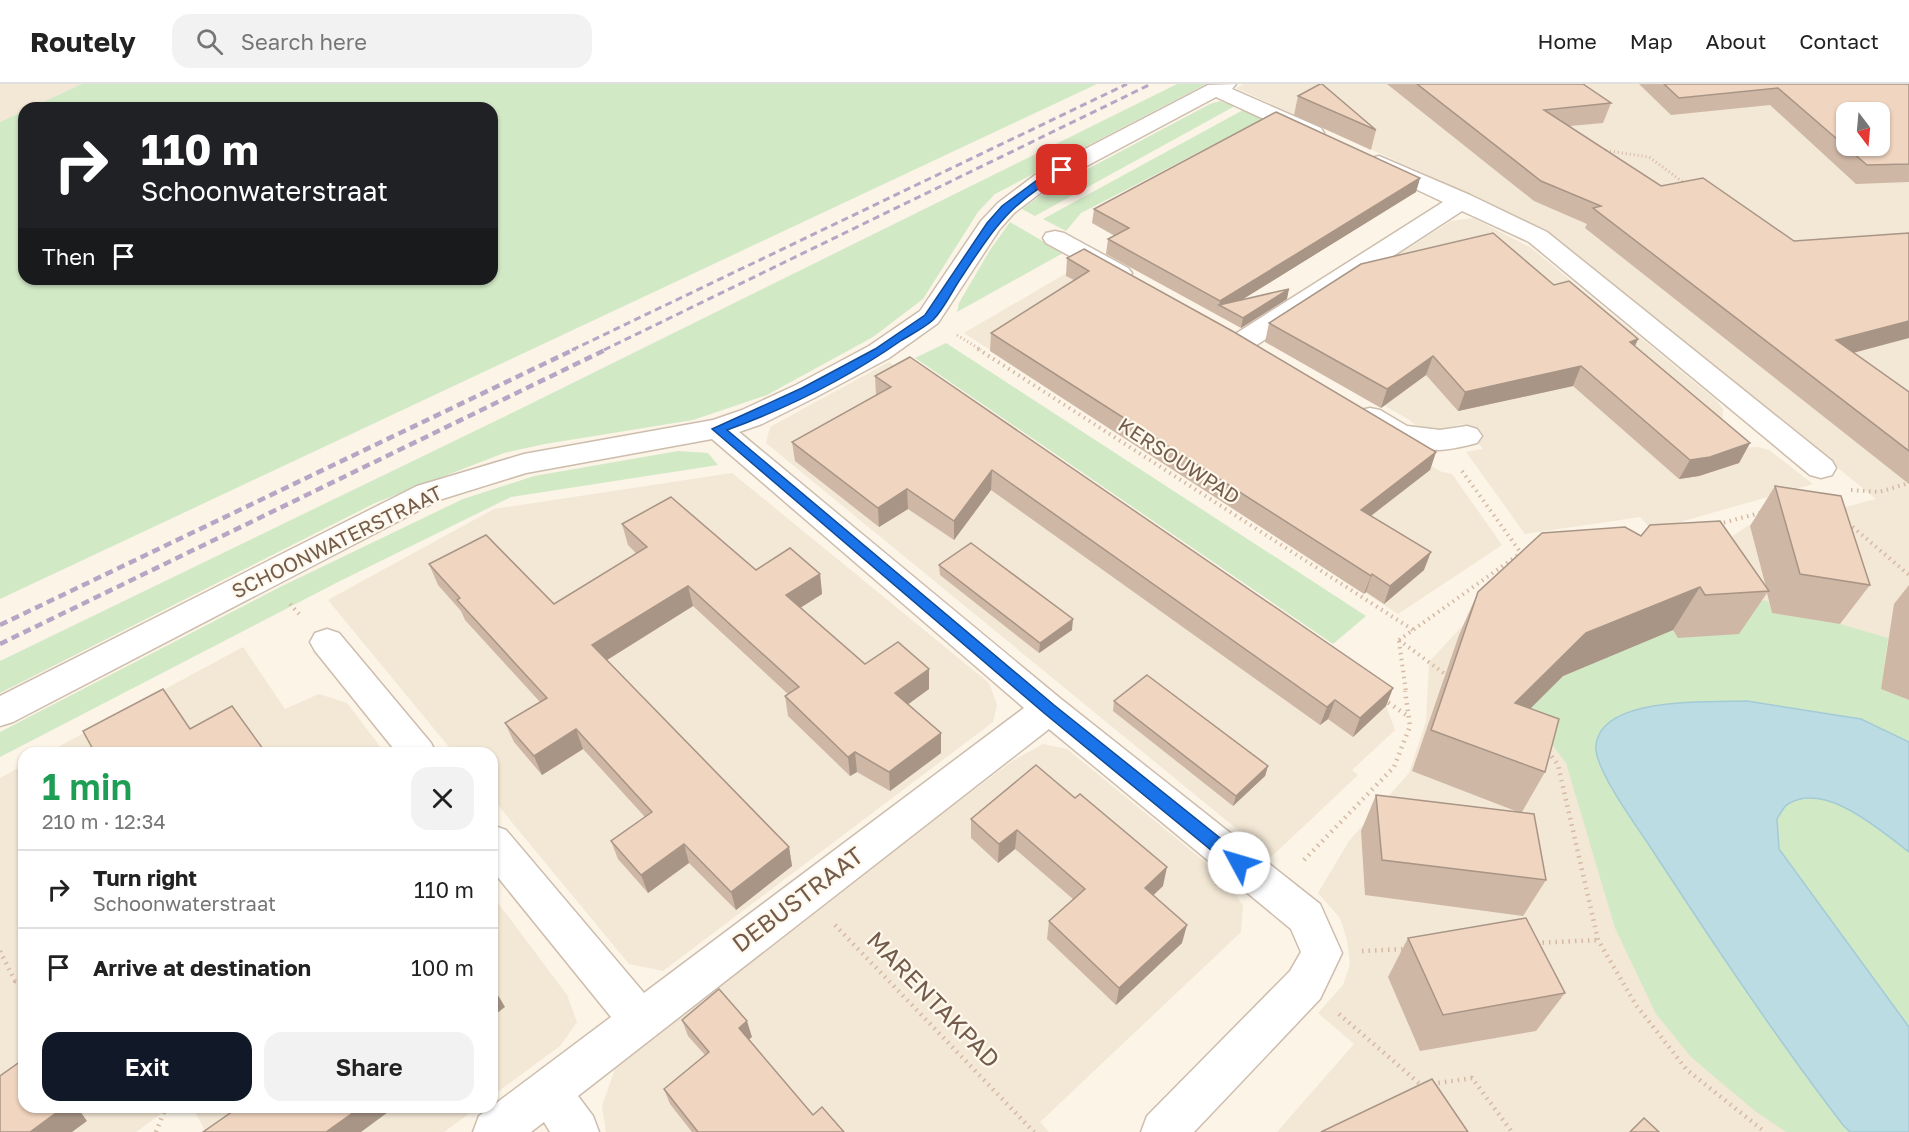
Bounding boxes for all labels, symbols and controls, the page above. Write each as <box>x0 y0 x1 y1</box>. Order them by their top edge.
search box <box>172 14 592 68</box>
text: Routely <box>30 25 136 58</box>
icon: search <box>193 25 226 58</box>
text: Search here <box>241 28 367 55</box>
text: Home <box>1537 28 1597 54</box>
text: Map <box>1630 28 1673 54</box>
text: About <box>1706 28 1766 54</box>
text: Contact <box>1799 28 1879 54</box>
north arrow <box>1836 102 1890 156</box>
map controls <box>1836 102 1890 156</box>
text: 110 m <box>141 124 259 174</box>
icon: right <box>42 126 120 204</box>
pin <box>1036 144 1087 195</box>
icon: arrive <box>1045 153 1078 186</box>
text: Schoonwaterstraat <box>141 175 388 207</box>
icon: arrive <box>107 240 140 273</box>
text: Then <box>42 243 95 270</box>
street label: KERSOUWPAD <box>1114 412 1245 508</box>
street label: SCHOONWATERSTRAAT <box>227 480 446 603</box>
text: 1 min <box>42 765 132 808</box>
button: close <box>411 767 474 830</box>
text: 210 m · 12:34 <box>42 809 166 833</box>
position arrow <box>1207 831 1271 895</box>
street label: DEBUSTRAAT <box>726 840 869 958</box>
text: Turn right <box>93 864 197 891</box>
icon: right <box>42 873 75 906</box>
text: 110 m <box>414 876 474 903</box>
text: Schoonwaterstraat <box>93 891 276 915</box>
street label: MARENTAKPAD <box>862 925 1006 1073</box>
icon: arrive <box>42 951 75 984</box>
text: Arrive at destination <box>93 954 311 981</box>
text: 100 m <box>411 954 474 981</box>
button: Exit <box>42 1032 252 1101</box>
button: Share <box>264 1032 474 1101</box>

